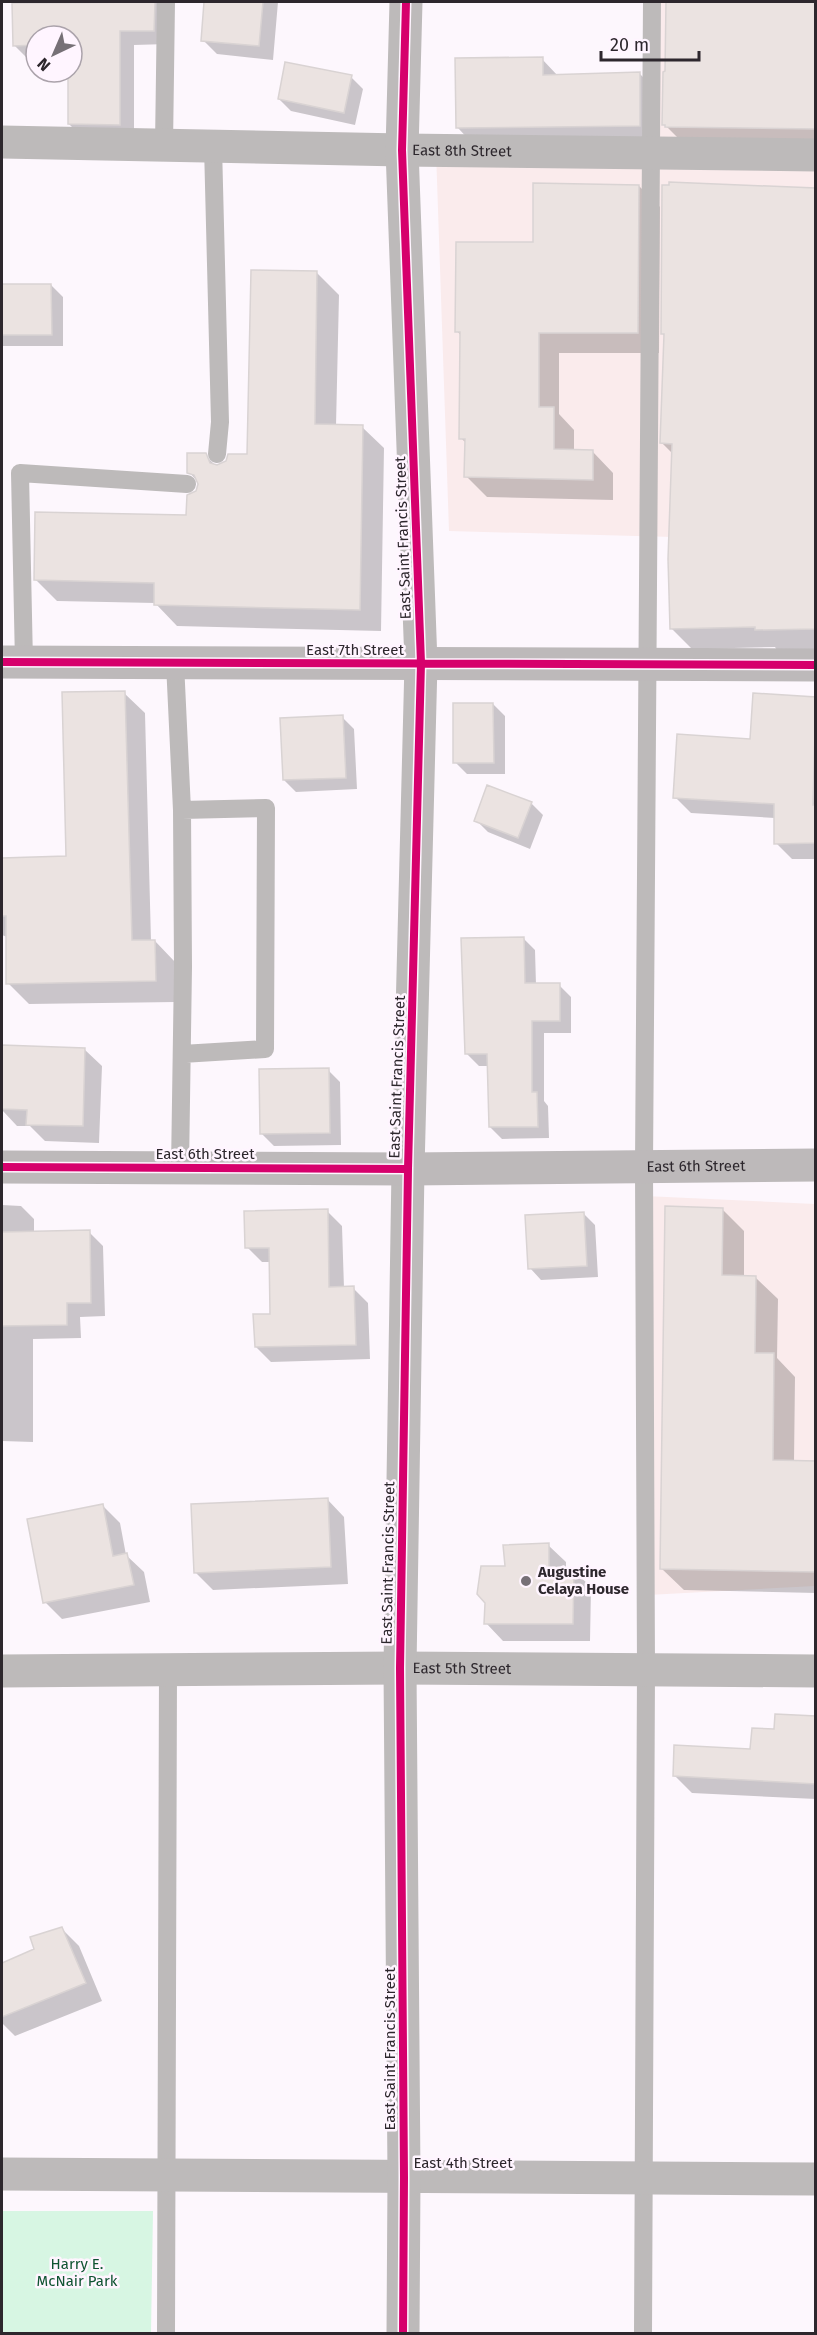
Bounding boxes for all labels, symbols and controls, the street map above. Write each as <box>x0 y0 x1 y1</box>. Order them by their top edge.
north arrow <box>24 24 84 84</box>
scale bar <box>601 24 698 62</box>
text: 20 m <box>610 34 649 56</box>
text: N <box>34 54 54 75</box>
street label: East 8th Street <box>412 141 512 160</box>
street label: East Saint Francis Street <box>391 456 415 620</box>
street label: East 7th Street <box>306 641 404 659</box>
street label: East Saint Francis Street <box>385 995 409 1159</box>
street label: East 6th Street <box>155 1145 255 1163</box>
street label: East 6th Street <box>646 1157 746 1176</box>
street label: East Saint Francis Street <box>378 1481 398 1645</box>
place label: Augustine Celaya House <box>537 1563 629 1598</box>
marker: Augustine Celaya House <box>519 1574 533 1588</box>
street label: East 5th Street <box>413 1659 512 1678</box>
street label: East Saint Francis Street <box>381 1967 399 2131</box>
street label: East 4th Street <box>413 2154 513 2172</box>
park label: Harry E. McNair Park <box>37 2255 118 2290</box>

